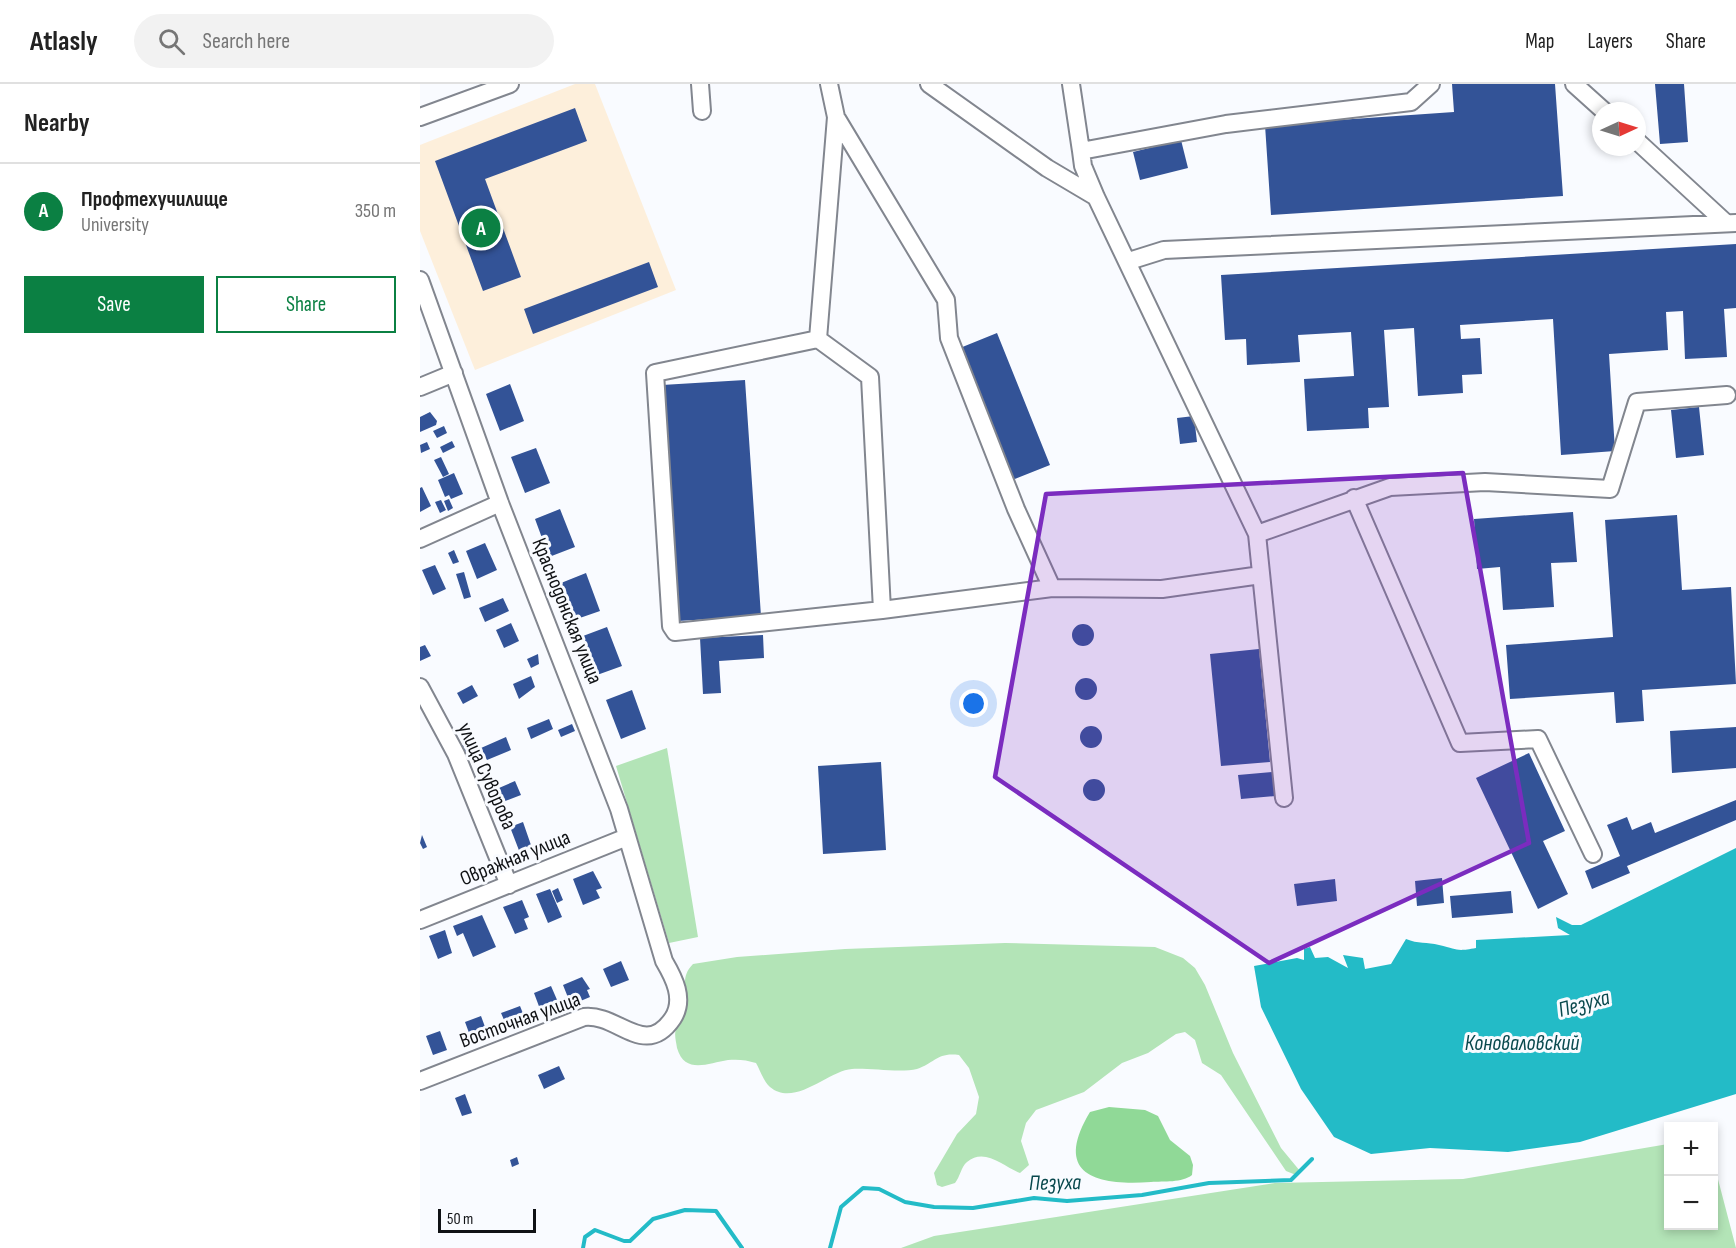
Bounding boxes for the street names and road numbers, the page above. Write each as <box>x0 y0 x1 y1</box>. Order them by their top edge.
street label: Краснодонская улица <box>526 534 608 688</box>
street label: улица Суворова <box>452 719 522 833</box>
street label: Овражная улица <box>456 825 574 891</box>
street label: Восточная улица <box>456 987 584 1053</box>

